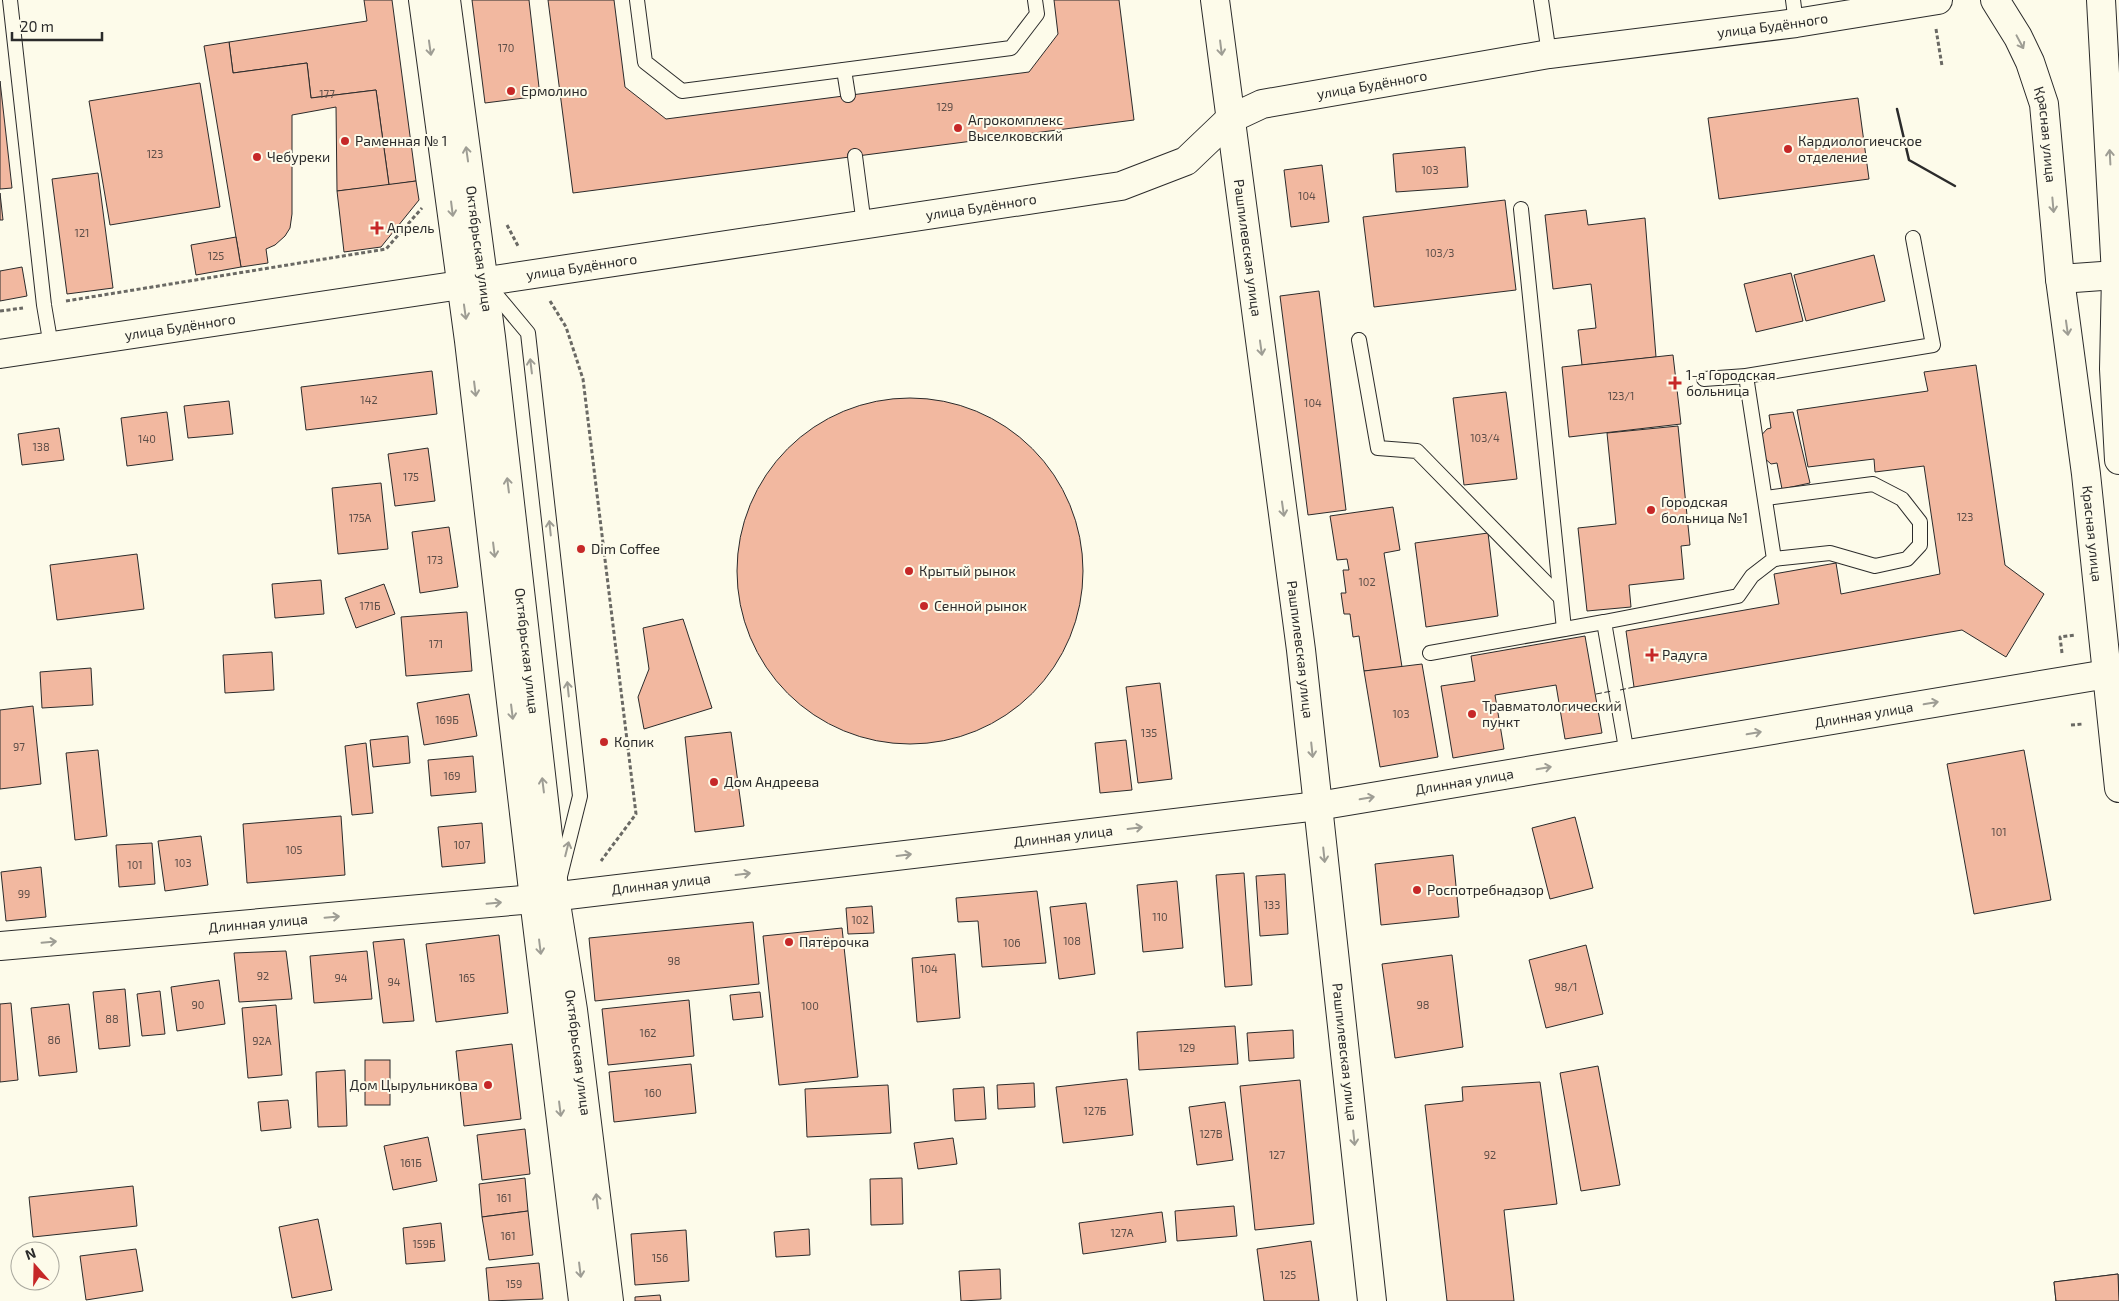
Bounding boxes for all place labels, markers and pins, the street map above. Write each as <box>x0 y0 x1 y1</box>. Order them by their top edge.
place label: Ермолино <box>521 82 588 99</box>
marker: Ермолино <box>505 85 517 97</box>
place label: Агрокомплекс Выселковский <box>968 111 1063 144</box>
marker: Агрокомплекс Выселковский <box>952 122 964 134</box>
place label: Раменная № 1 <box>355 132 447 149</box>
place label: Кардиологиечское отделение <box>1798 132 1922 165</box>
marker: Раменная № 1 <box>339 135 351 147</box>
marker: Кардиологиечское отделение <box>1782 143 1794 155</box>
place label: Чебуреки <box>267 148 330 165</box>
marker: Чебуреки <box>251 151 263 163</box>
place label: Апрель <box>387 219 435 236</box>
marker: Апрель <box>371 222 383 234</box>
place label: 1-я Городская больница <box>1686 366 1776 399</box>
marker: 1-я Городская больница <box>1668 376 1682 390</box>
place label: Городская больница №1 <box>1661 493 1748 526</box>
marker: Городская больница №1 <box>1645 504 1657 516</box>
place label: Dim Coffee <box>591 540 660 557</box>
marker: Dim Coffee <box>575 543 587 555</box>
place label: Крытый рынок <box>919 562 1016 579</box>
marker: Крытый рынок <box>903 565 915 577</box>
place label: Сенной рынок <box>934 597 1027 614</box>
marker: Сенной рынок <box>918 600 930 612</box>
place label: Радуга <box>1662 646 1708 663</box>
marker: Радуга <box>1646 649 1658 661</box>
place label: Травматологический пункт <box>1482 697 1622 730</box>
marker: Травматологический пункт <box>1466 708 1478 720</box>
place label: Копик <box>614 733 655 750</box>
marker: Копик <box>598 736 610 748</box>
place label: Дом Андреева <box>724 773 819 790</box>
marker: Дом Андреева <box>708 776 720 788</box>
place label: Роспотребнадзор <box>1427 881 1544 898</box>
marker: Роспотребнадзор <box>1411 884 1423 896</box>
place label: Пятёрочка <box>799 933 869 950</box>
marker: Пятёрочка <box>783 936 795 948</box>
place label: Дом Цырульникова <box>349 1076 478 1093</box>
marker: Дом Цырульникова <box>482 1079 494 1091</box>

